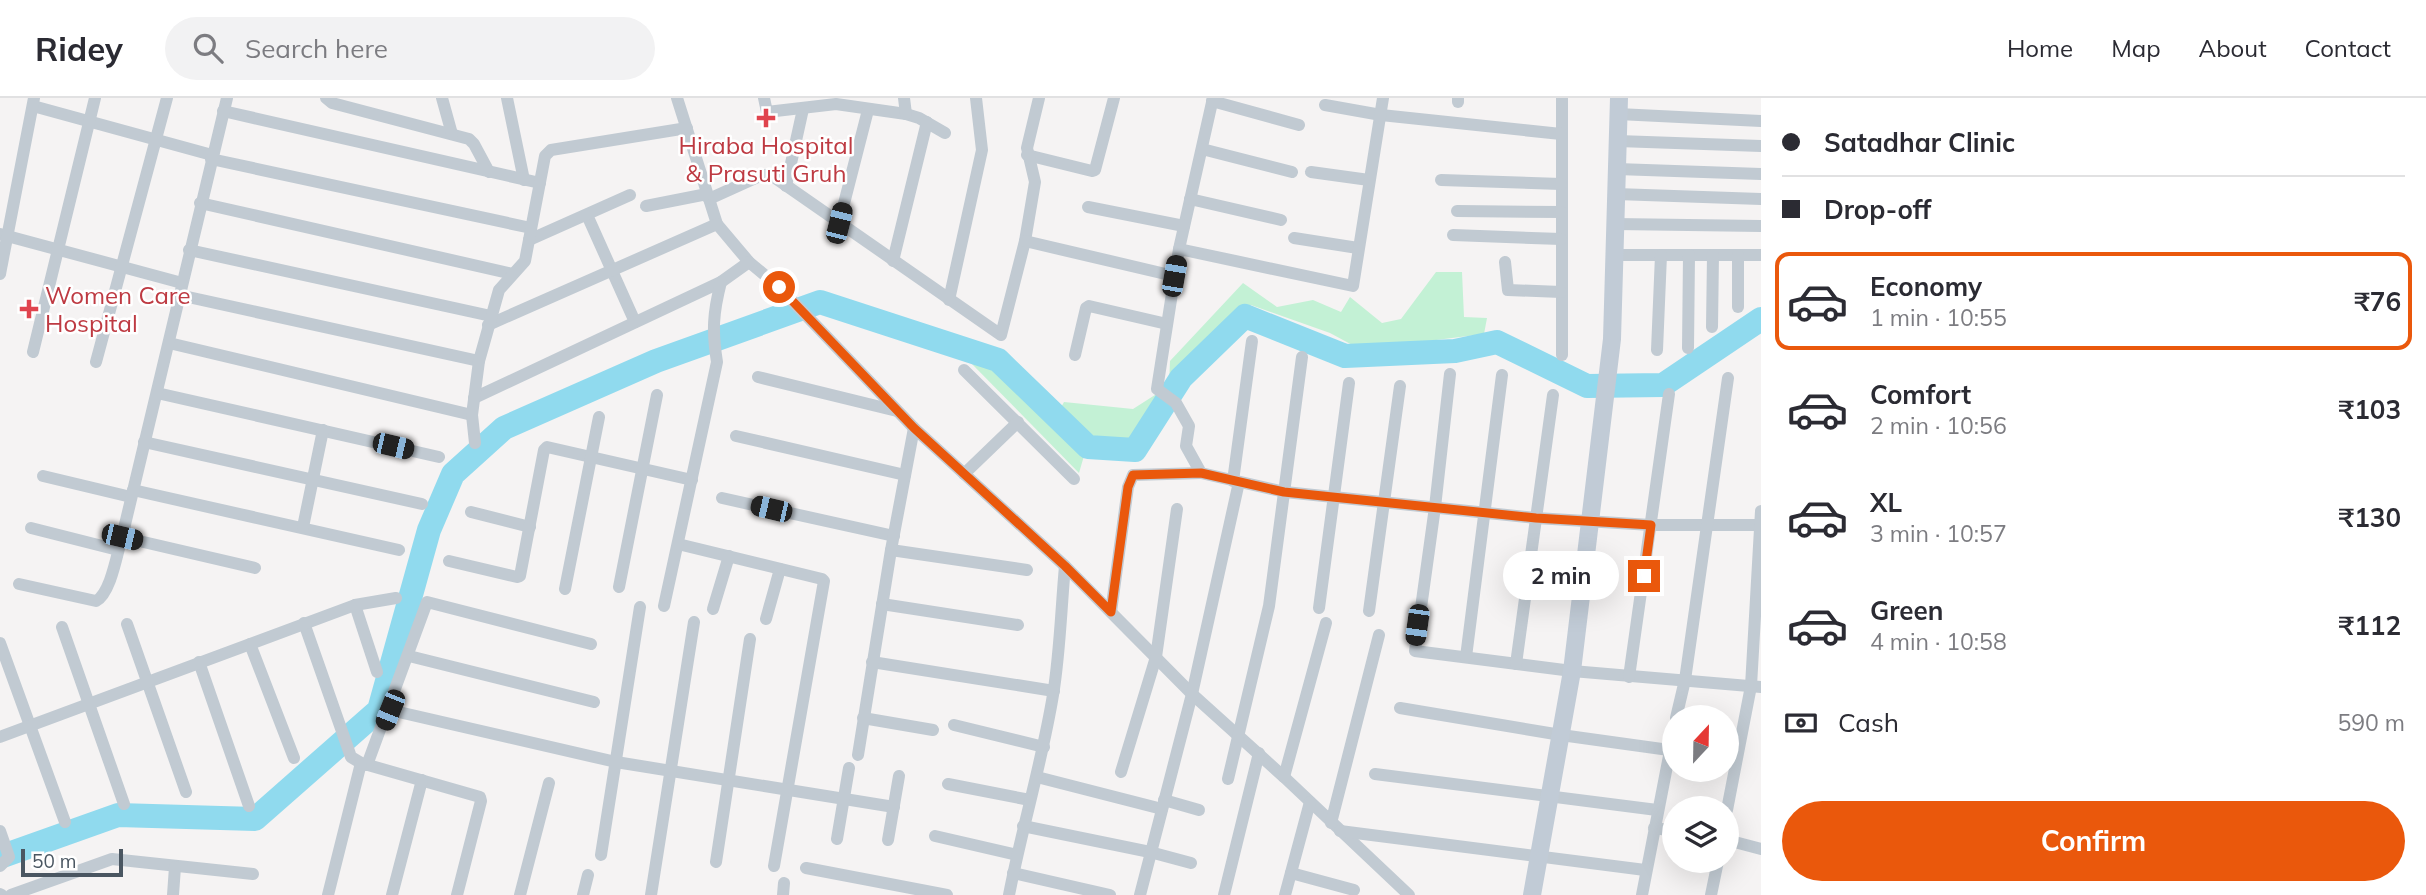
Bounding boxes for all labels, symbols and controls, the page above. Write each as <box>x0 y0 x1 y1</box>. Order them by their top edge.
search box <box>165 17 655 80</box>
text: Ridey <box>35 28 123 69</box>
icon: search <box>189 29 227 67</box>
text: Search here <box>245 32 388 65</box>
text: Home <box>2007 33 2073 63</box>
text: Map <box>2111 33 2161 63</box>
text: About <box>2199 33 2267 63</box>
text: Contact <box>2305 33 2391 63</box>
marker: Hiraba Hospital & Prasuti Gruh <box>756 108 776 128</box>
text: Satadhar Clinic <box>1824 126 2015 159</box>
place label: Hiraba Hospital & Prasuti Gruh <box>679 130 853 188</box>
text: Drop-off <box>1824 193 1931 226</box>
car <box>824 200 855 246</box>
car <box>1161 253 1188 299</box>
icon: car <box>1786 270 1849 333</box>
text: Economy <box>1870 270 1982 303</box>
route start <box>763 271 795 303</box>
place label: Women Care Hospital <box>45 280 190 338</box>
text: ₹76 <box>2354 285 2401 318</box>
marker: Women Care Hospital <box>19 299 39 319</box>
text: 1 min · 10:55 <box>1870 303 2007 332</box>
icon: car <box>1786 378 1849 441</box>
text: Comfort <box>1870 378 1971 411</box>
text: ₹103 <box>2339 393 2401 426</box>
text: 2 min · 10:56 <box>1870 411 2007 440</box>
car <box>371 431 416 461</box>
icon: car <box>1786 486 1849 549</box>
text: XL <box>1870 486 1902 519</box>
car <box>749 494 794 524</box>
text: ₹130 <box>2339 501 2401 534</box>
text: 3 min · 10:57 <box>1870 519 2007 548</box>
car <box>100 522 145 552</box>
callout: 2 min <box>1504 552 1620 601</box>
route end <box>1628 560 1660 592</box>
text: 2 min <box>1531 561 1591 590</box>
icon: car <box>1786 594 1849 657</box>
text: Green <box>1870 594 1943 627</box>
car <box>1404 603 1431 647</box>
text: ₹112 <box>2339 609 2401 642</box>
text: 4 min · 10:58 <box>1870 627 2007 656</box>
car <box>373 687 408 733</box>
icon: cash <box>1782 704 1820 742</box>
north arrow <box>1662 705 1740 782</box>
map controls <box>1662 705 1739 873</box>
text: Cash <box>1838 706 1899 739</box>
text: 590 m <box>2337 708 2405 737</box>
button: layers <box>1662 796 1739 873</box>
button: Confirm <box>1782 801 2405 881</box>
scale bar <box>21 846 122 878</box>
text: 50 m <box>32 849 76 873</box>

